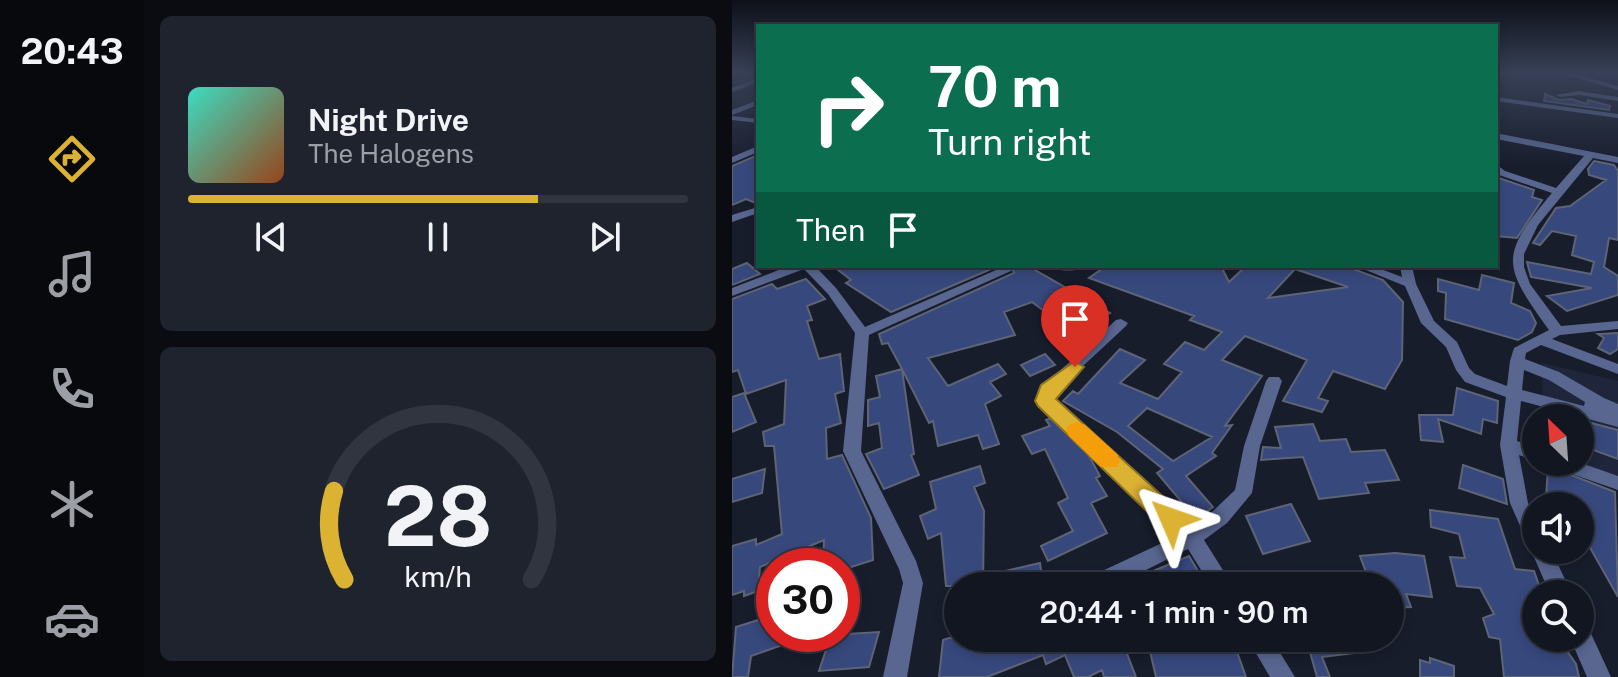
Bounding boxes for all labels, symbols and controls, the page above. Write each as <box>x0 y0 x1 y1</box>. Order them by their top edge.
text: 20:43 <box>20 30 124 72</box>
text: 70 m <box>928 54 1061 120</box>
icon: right <box>796 56 900 160</box>
text: Night Drive <box>308 102 469 138</box>
text: Turn right <box>928 121 1091 163</box>
icon: directions <box>44 131 100 187</box>
text: The Halogens <box>308 138 474 169</box>
icon: arrive <box>881 208 925 252</box>
text: Then <box>796 212 865 248</box>
icon: previous <box>249 215 293 259</box>
icon: pause <box>416 215 460 259</box>
icon: next <box>583 215 627 259</box>
icon: music <box>44 246 100 302</box>
pin <box>1041 285 1109 367</box>
icon: arrive <box>1053 297 1097 341</box>
icon: phone <box>44 361 100 417</box>
north arrow <box>1522 404 1594 476</box>
map controls <box>1522 404 1594 652</box>
text: 28 <box>384 466 492 564</box>
icon: climate <box>44 476 100 532</box>
position arrow <box>1129 477 1213 561</box>
button: sound <box>1522 492 1594 564</box>
speed limit sign: 30 <box>756 548 860 652</box>
text: km/h <box>404 560 472 593</box>
button: search <box>1522 580 1594 652</box>
icon: car <box>44 591 100 647</box>
text: 20:44 · 1 min · 90 m <box>1040 594 1308 630</box>

